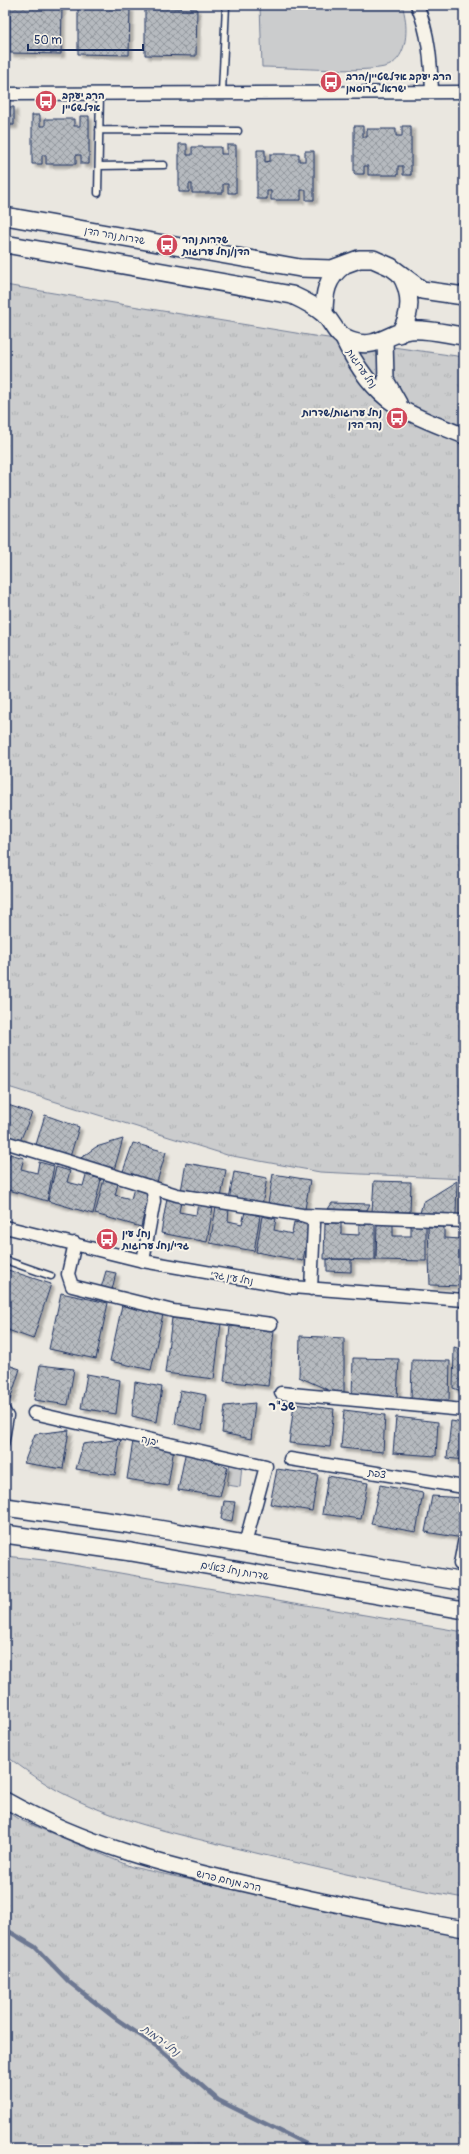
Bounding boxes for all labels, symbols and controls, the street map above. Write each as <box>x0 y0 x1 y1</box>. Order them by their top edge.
scale bar <box>28 26 143 52</box>
text: 50 m <box>34 33 62 48</box>
bus stop icon: הרב יעקב אדלשטיין/הרב ישראל גרוסמן <box>318 69 344 95</box>
place label: הרב יעקב אדלשטיין/הרב ישראל גרוסמן <box>345 71 452 95</box>
bus stop icon: הרב יעקב אדלשטיין <box>33 88 59 114</box>
place label: הרב יעקב אדלשטיין <box>62 90 105 114</box>
street label: שדרות נהר הדן <box>84 225 146 247</box>
bus stop icon: שדרות נהר הדן/נחל ערוגות <box>154 232 180 258</box>
place label: שדרות נהר הדן/נחל ערוגות <box>181 234 250 258</box>
street label: נחל ערוגות <box>343 346 379 391</box>
bus stop icon: נחל ערוגות/שדרות נהר הדן <box>384 405 410 431</box>
place label: נחל ערוגות/שדרות נהר הדן <box>301 407 382 431</box>
bus stop icon: נחל עין גדי/נחל ערוגות <box>94 1226 120 1252</box>
place label: נחל עין גדי/נחל ערוגות <box>121 1228 190 1252</box>
street label: נחל עין גדי <box>210 1268 254 1288</box>
district label: שז"ר <box>269 1399 296 1414</box>
street label: יבנה <box>140 1433 160 1449</box>
street label: צפת <box>366 1467 387 1481</box>
street label: שדרות נחל צאלים <box>200 1559 270 1583</box>
street label: הרב מנחם פרוש <box>195 1868 262 1894</box>
water label: נחל ירמות <box>138 2021 183 2059</box>

